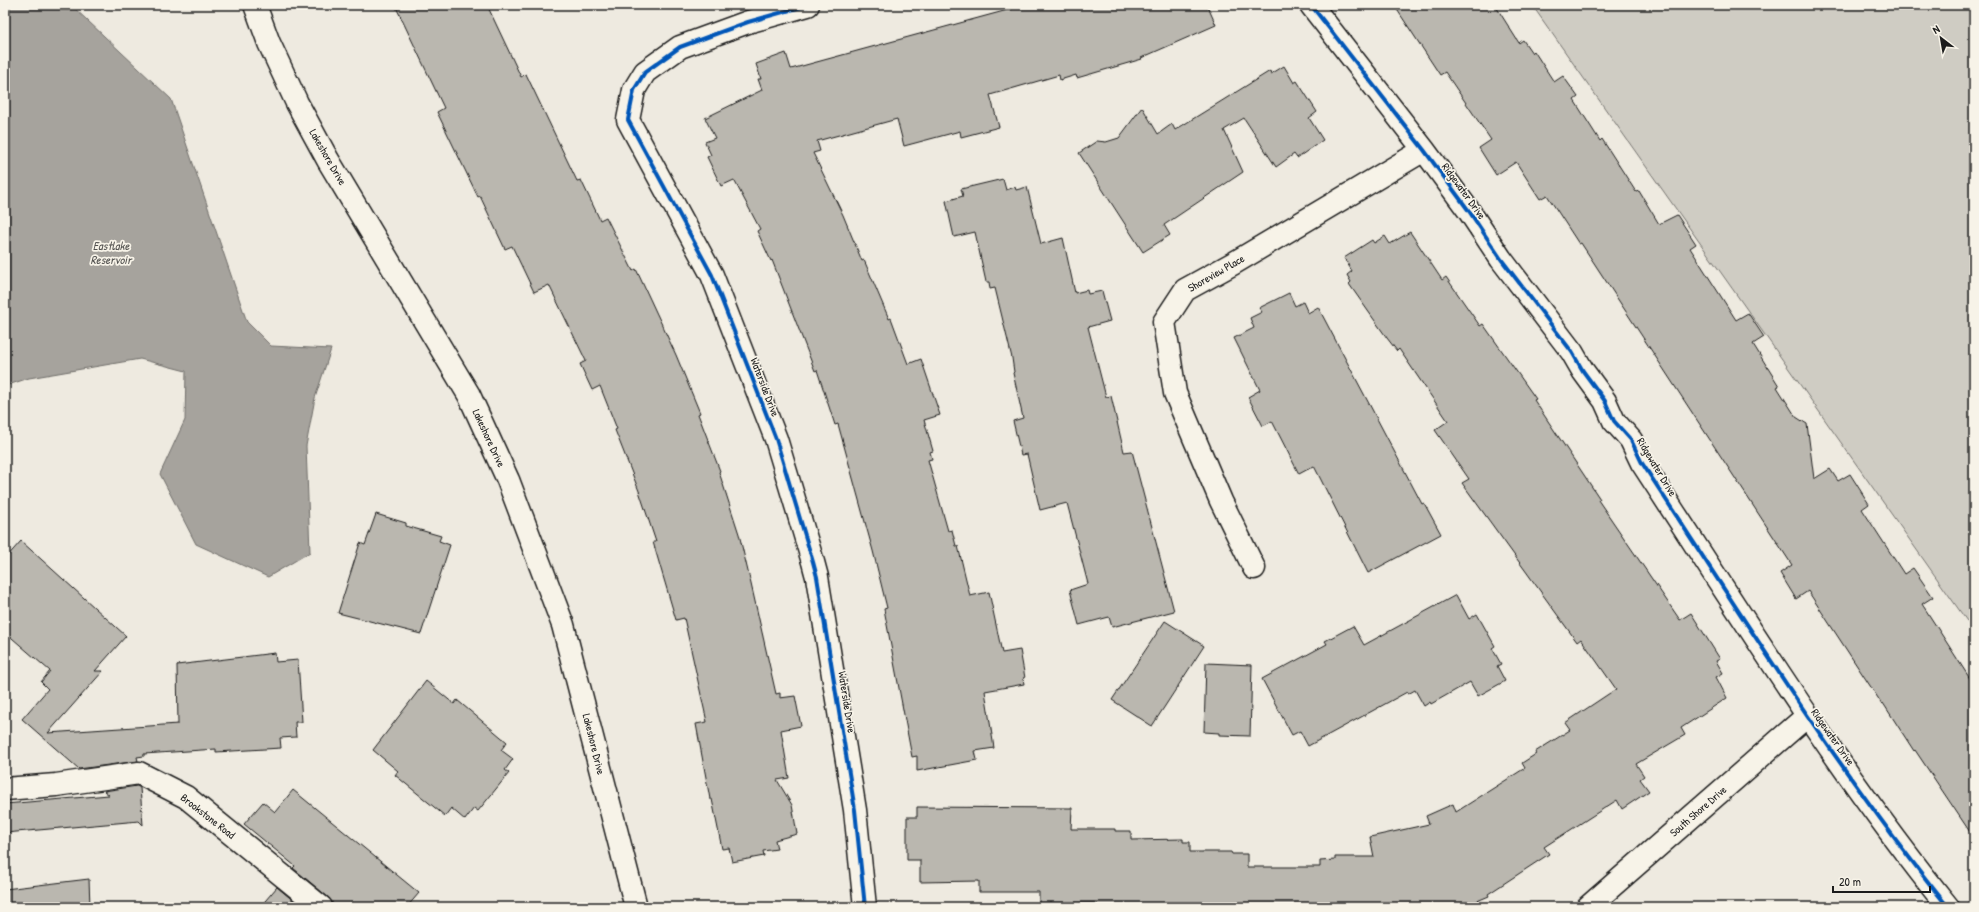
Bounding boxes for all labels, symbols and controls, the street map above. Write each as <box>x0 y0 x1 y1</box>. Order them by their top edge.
north arrow <box>1921 18 1961 58</box>
text: N <box>1930 22 1942 37</box>
street label: Lakeshore Drive <box>306 126 350 188</box>
street label: Ridgewater Drive <box>1439 160 1489 222</box>
water label: Eastlake Reservoir <box>90 237 133 268</box>
street label: Shoreview Place <box>1185 251 1247 295</box>
street label: Waterside Drive <box>747 356 783 419</box>
street label: Lakeshore Drive <box>469 407 509 470</box>
street label: Ridgewater Drive <box>1634 435 1680 499</box>
street label: Waterside Drive <box>835 670 859 734</box>
street label: Ridgewater Drive <box>1808 706 1858 769</box>
street label: Lakeshore Drive <box>580 712 608 777</box>
street label: South Shore Drive <box>1667 782 1730 839</box>
street label: Brookstone Road <box>178 790 239 842</box>
scale bar <box>1833 868 1930 894</box>
text: 20 m <box>1839 873 1861 890</box>

